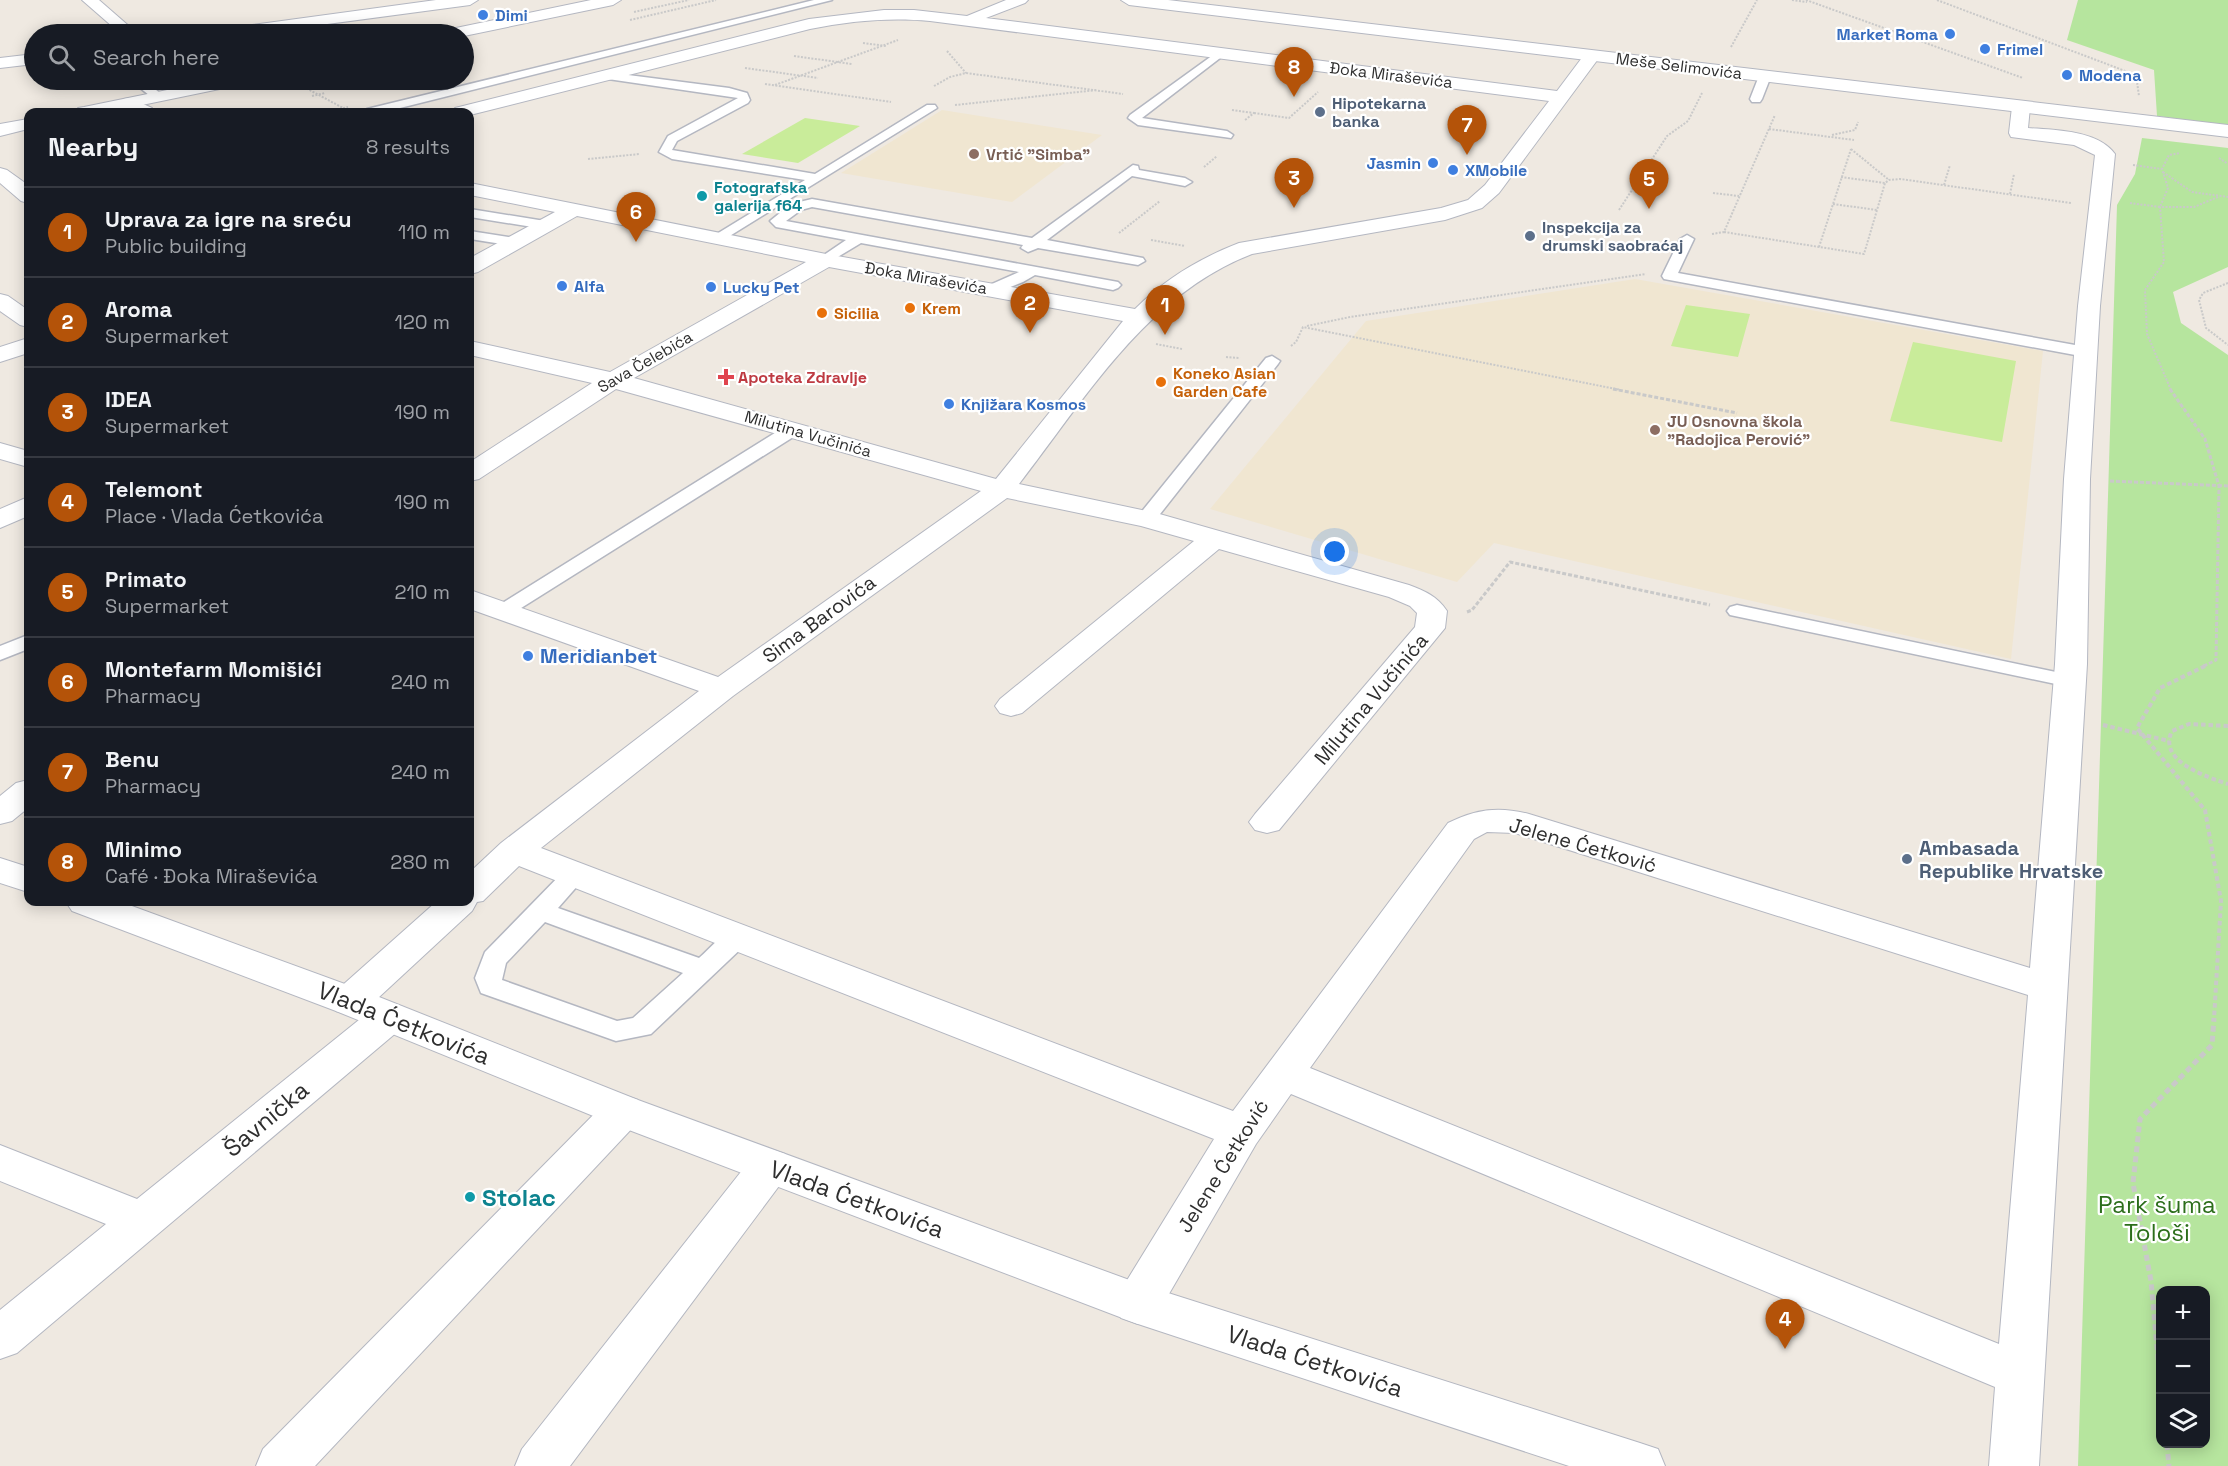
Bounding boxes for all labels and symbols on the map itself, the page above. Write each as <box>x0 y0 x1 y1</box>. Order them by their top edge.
place label: Dimi <box>495 5 528 26</box>
marker: Dimi <box>476 8 490 22</box>
place label: Market Roma <box>1837 24 1938 45</box>
marker: Market Roma <box>1943 27 1957 41</box>
place label: Frimel <box>1997 39 2043 60</box>
marker: Frimel <box>1978 42 1992 56</box>
pin: 8 <box>1274 48 1314 97</box>
street label: Meše Selimovića <box>1615 48 1743 84</box>
street label: Đoka Miraševića <box>1328 57 1454 93</box>
place label: Modena <box>2079 65 2141 86</box>
marker: Modena <box>2060 68 2074 82</box>
place label: Hipotekarna banka <box>1332 93 1426 132</box>
marker: Hipotekarna banka <box>1313 105 1327 119</box>
pin: 7 <box>1448 106 1486 155</box>
place label: Vrtić "Simba" <box>986 144 1090 165</box>
marker: Vrtić "Simba" <box>967 147 981 161</box>
place label: Jasmin <box>1366 153 1421 174</box>
marker: Jasmin <box>1426 156 1440 170</box>
pin: 3 <box>1274 158 1314 208</box>
place label: XMobile <box>1465 160 1527 181</box>
pin: 5 <box>1630 160 1668 209</box>
marker: XMobile <box>1446 163 1460 177</box>
place label: Fotografska galerija f64 <box>714 177 807 216</box>
marker: Fotografska galerija f64 <box>695 189 709 203</box>
pin: 6 <box>616 192 656 242</box>
place label: Inspekcija za drumski saobraćaj <box>1542 217 1683 256</box>
marker: Inspekcija za drumski saobraćaj <box>1523 229 1537 243</box>
street label: Đoka Miraševića <box>863 257 989 299</box>
place label: Alfa <box>574 276 605 297</box>
place label: Lucky Pet <box>723 277 800 298</box>
marker: Alfa <box>555 279 569 293</box>
marker: Lucky Pet <box>704 280 718 294</box>
pin: 2 <box>1010 284 1050 333</box>
pin: 1 <box>1146 286 1184 335</box>
place label: Krem <box>922 298 961 319</box>
marker: Krem <box>903 301 917 315</box>
place label: Sicilia <box>834 303 879 324</box>
marker: Sicilia <box>815 306 829 320</box>
street label: Sava Čelebića <box>594 326 696 398</box>
place label: Koneko Asian Garden Cafe <box>1173 363 1276 402</box>
place label: Apoteka Zdravlje <box>738 367 867 388</box>
marker: Apoteka Zdravlje <box>719 370 733 384</box>
marker: Koneko Asian Garden Cafe <box>1154 375 1168 389</box>
place label: Knjižara Kosmos <box>961 394 1086 415</box>
marker: Knjižara Kosmos <box>942 397 956 411</box>
street label: Milutina Vučinića <box>742 406 874 462</box>
place label: JU Osnovna škola "Radojica Perović" <box>1667 411 1810 450</box>
marker: JU Osnovna škola "Radojica Perović" <box>1648 423 1662 437</box>
your location <box>1320 537 1349 566</box>
street label: Sima Barovića <box>757 569 881 669</box>
street label: Milutina Vučinića <box>1308 628 1434 770</box>
place label: Meridianbet <box>540 643 657 669</box>
marker: Meridianbet <box>521 649 535 663</box>
street label: Jelene Ćetković <box>1506 811 1660 879</box>
place label: Ambasada Republike Hrvatske <box>1919 835 2103 884</box>
marker: Ambasada Republike Hrvatske <box>1900 852 1914 866</box>
street label: Vlada Ćetkovića <box>313 974 495 1072</box>
street label: Šavnička <box>217 1074 315 1164</box>
street label: Jelene Ćetković <box>1172 1094 1274 1238</box>
street label: Vlada Ćetkovića <box>766 1153 949 1245</box>
place label: Stolac <box>482 1182 556 1213</box>
park label: Park šuma Tološi <box>2098 1189 2216 1248</box>
marker: Stolac <box>463 1190 477 1204</box>
pin: 4 <box>1766 1300 1804 1349</box>
street label: Vlada Ćetkovića <box>1223 1318 1407 1404</box>

